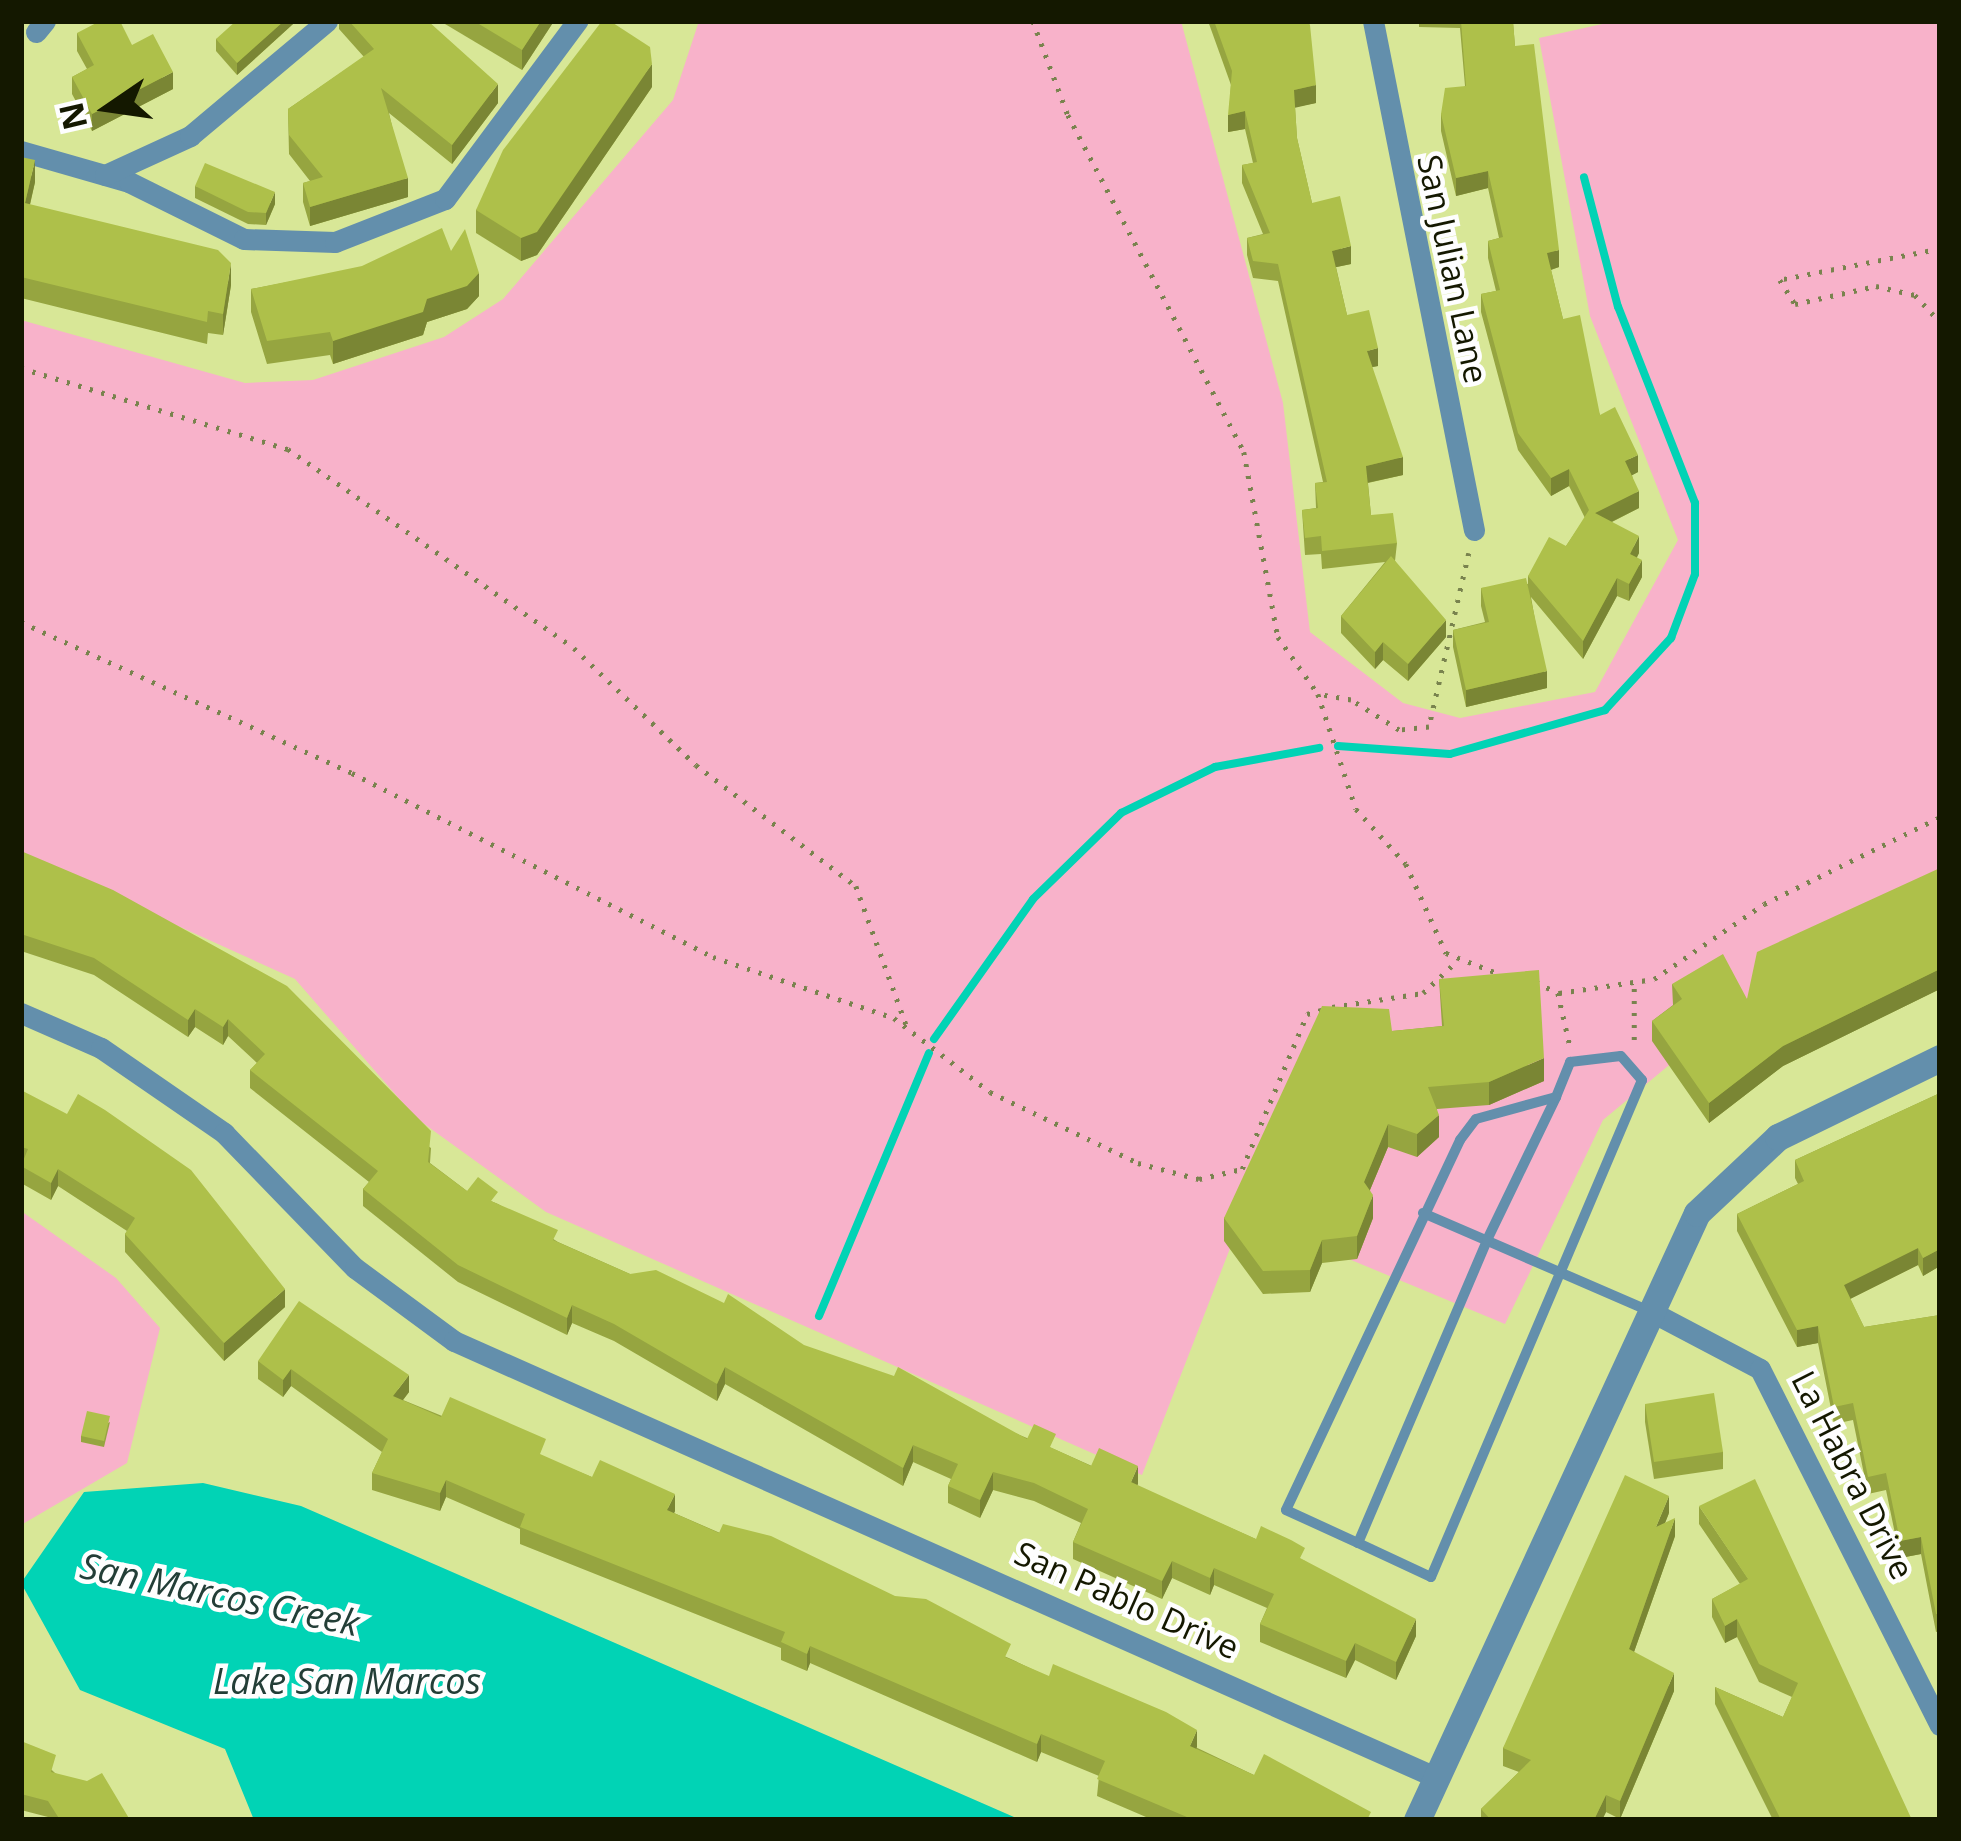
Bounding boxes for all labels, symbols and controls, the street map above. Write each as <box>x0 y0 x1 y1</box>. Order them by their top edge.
north arrow <box>48 48 168 168</box>
text: N <box>47 98 97 134</box>
street label: San Julian Lane <box>1409 151 1497 387</box>
street label: La Habra Drive <box>1784 1364 1922 1586</box>
street label: San Pablo Drive <box>1009 1533 1245 1667</box>
water label: San Marcos Creek <box>77 1543 363 1645</box>
water label: Lake San Marcos <box>213 1659 481 1703</box>

